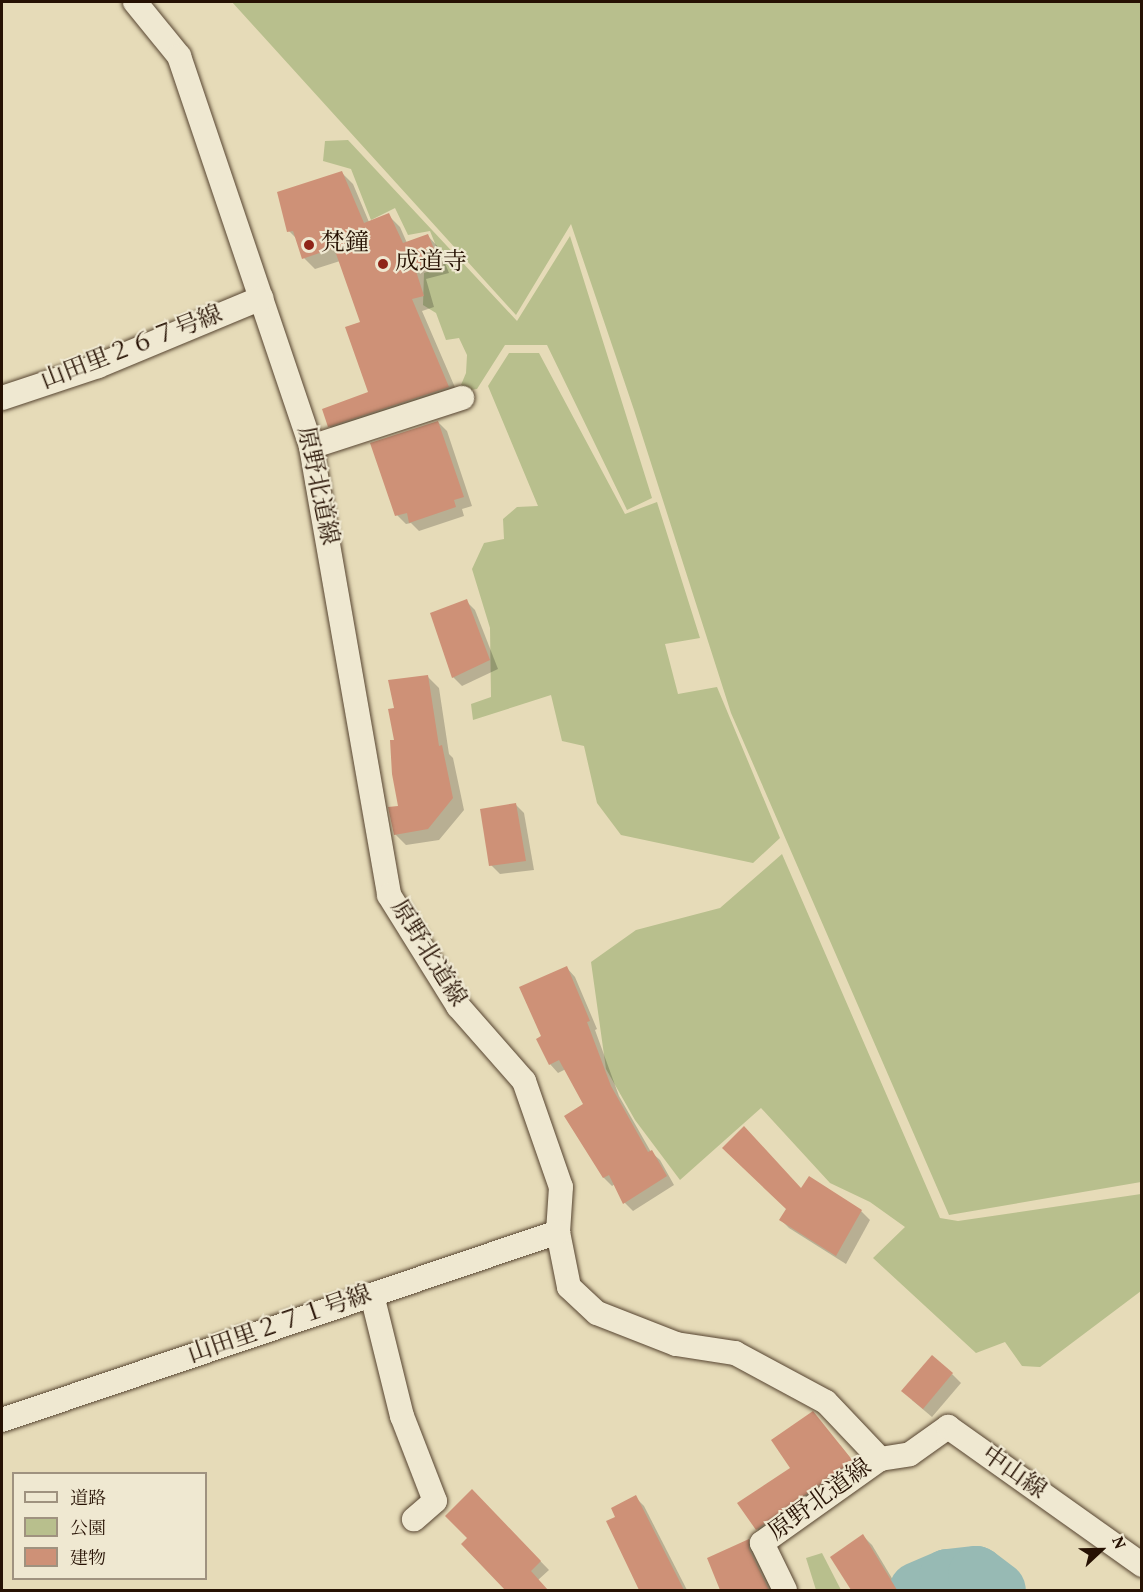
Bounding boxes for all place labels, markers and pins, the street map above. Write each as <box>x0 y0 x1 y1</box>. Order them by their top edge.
place label: 梵鐘 <box>321 231 369 259</box>
marker: 梵鐘 <box>302 238 316 252</box>
place label: 成道寺 <box>395 250 467 278</box>
marker: 成道寺 <box>376 257 390 271</box>

